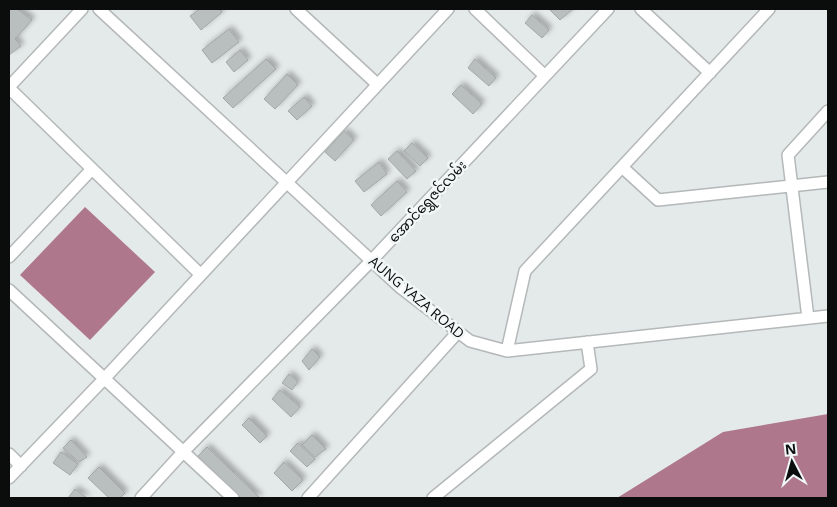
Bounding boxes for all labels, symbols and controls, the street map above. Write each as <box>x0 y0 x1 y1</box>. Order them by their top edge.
street label: အောင်ရွှေဇင်လမ်း <box>384 156 472 248</box>
street label: AUNG YAZA ROAD <box>365 251 469 343</box>
north arrow <box>767 437 817 487</box>
text: N <box>784 439 797 459</box>

